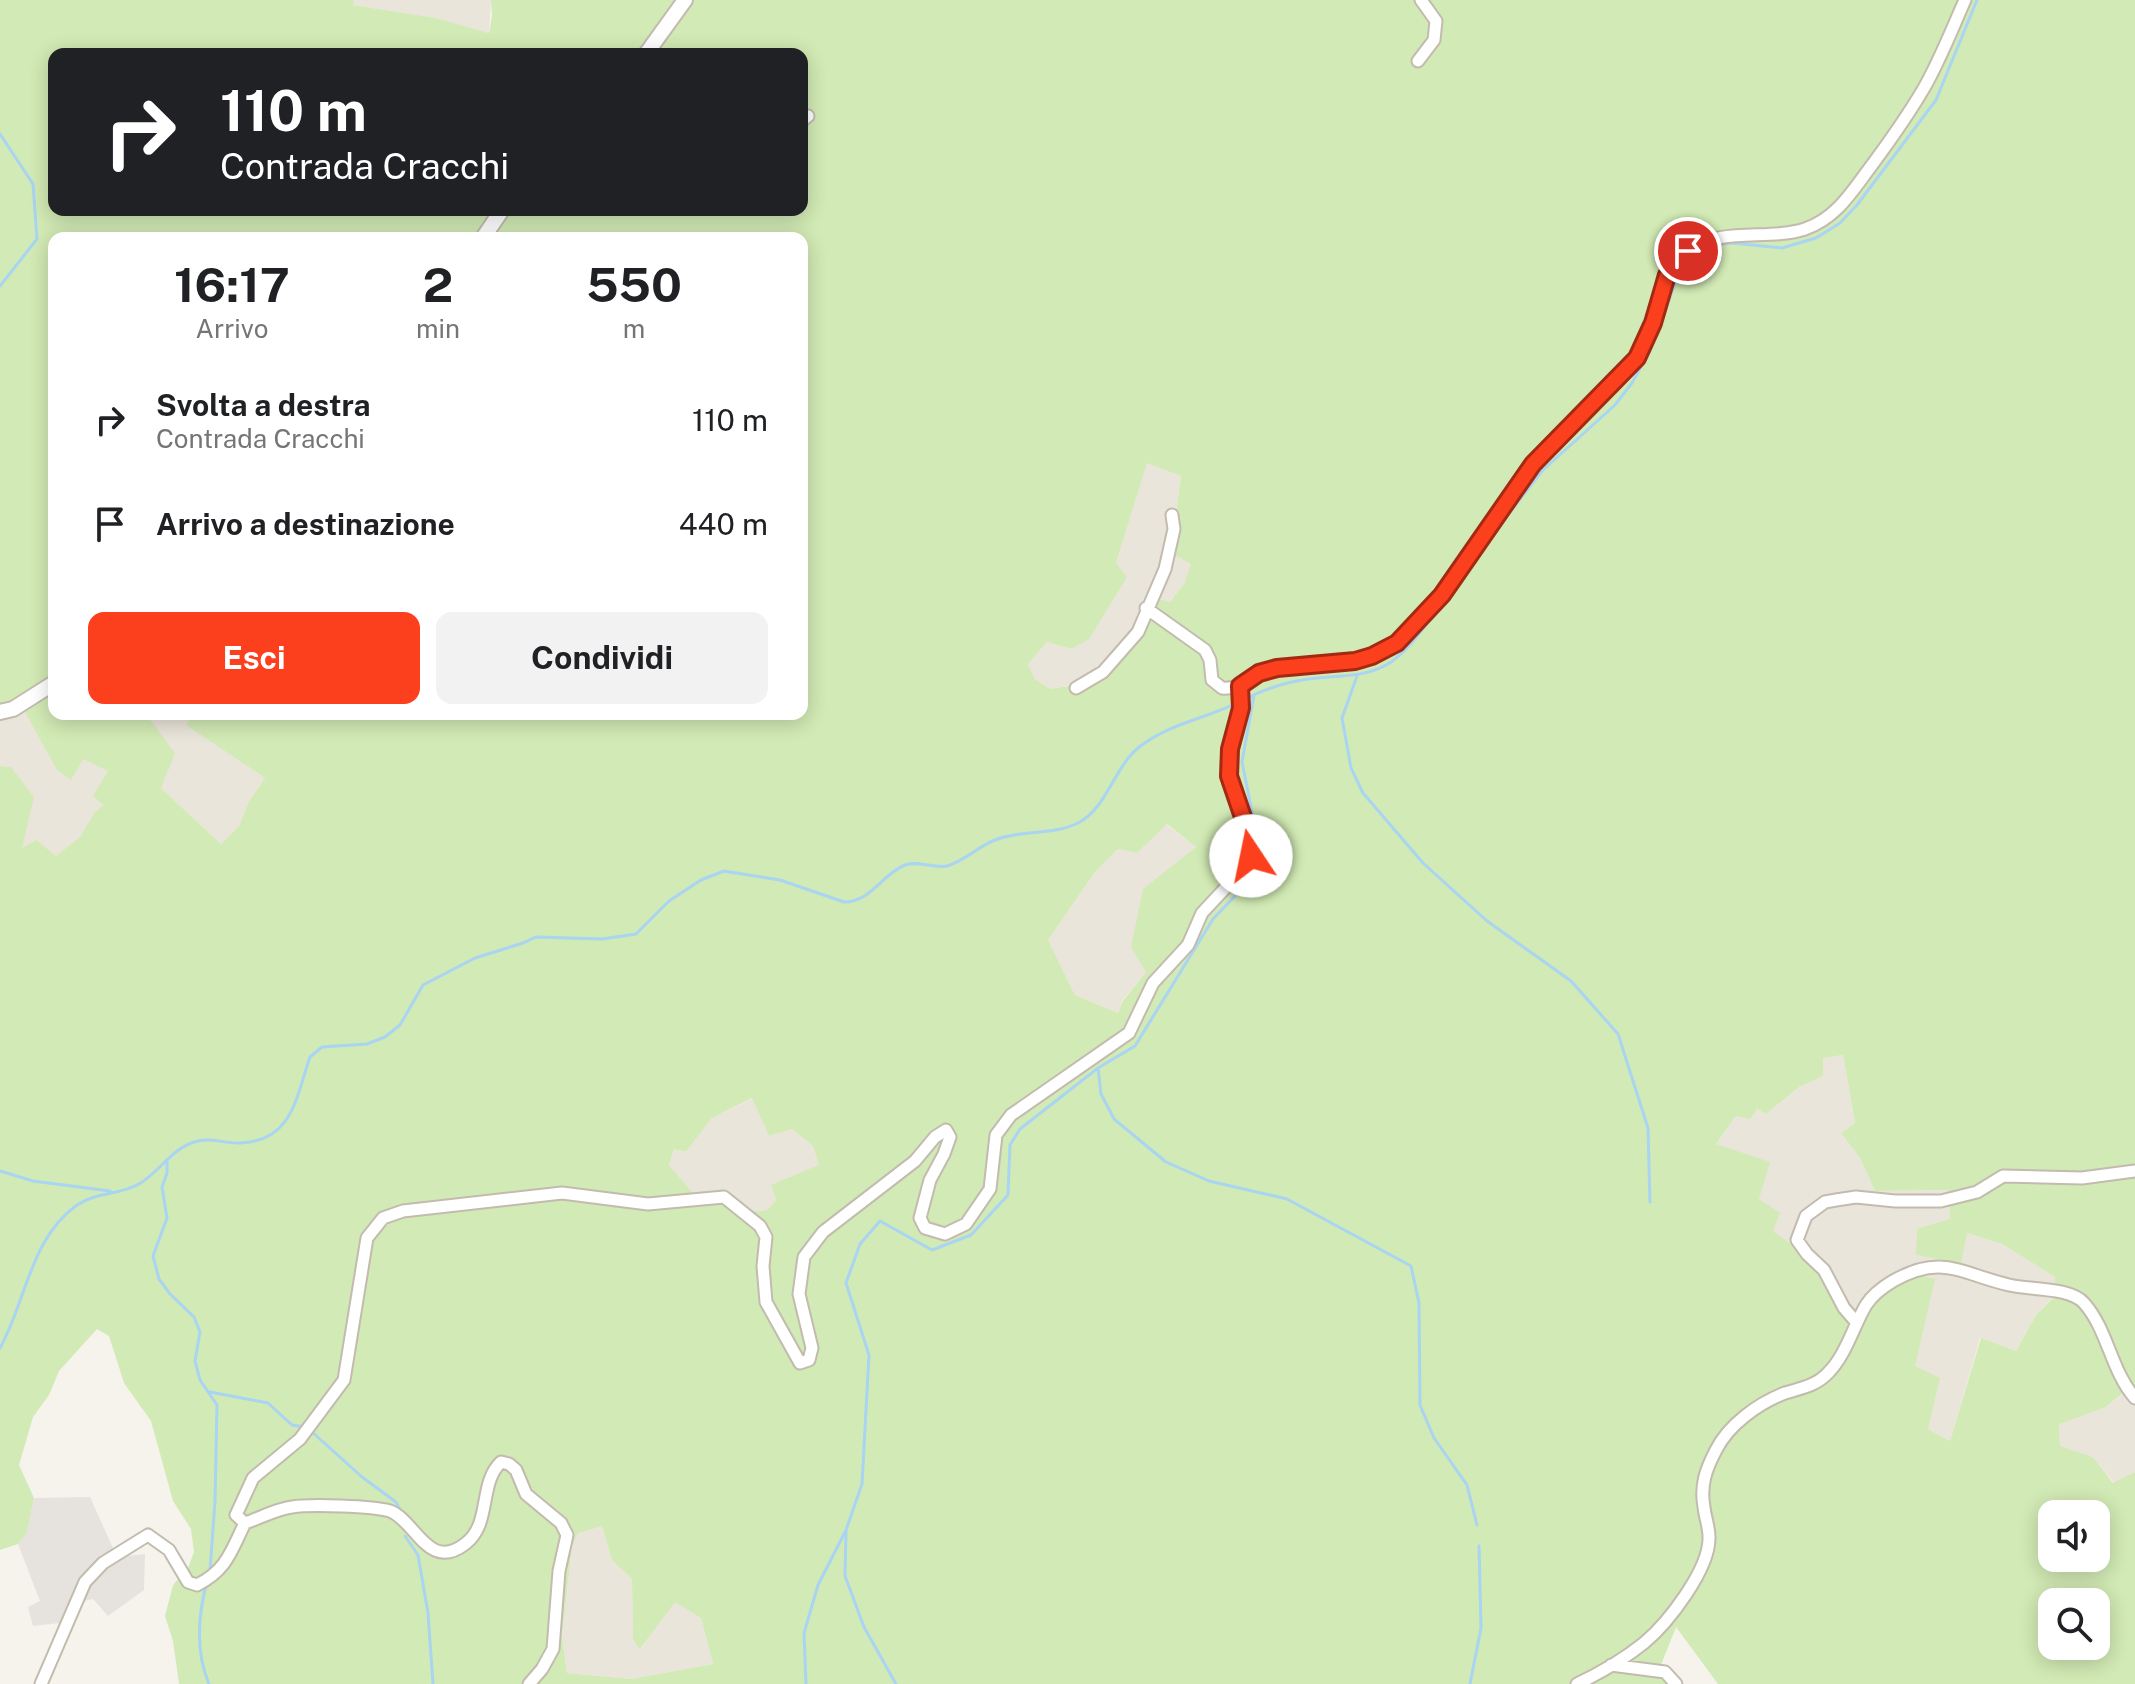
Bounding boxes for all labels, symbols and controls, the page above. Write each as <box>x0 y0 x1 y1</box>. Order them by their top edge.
text: 110 m <box>220 78 367 144</box>
icon: right <box>88 80 192 184</box>
text: Contrada Cracchi <box>220 145 509 187</box>
pin <box>1654 217 1722 285</box>
icon: arrive <box>1666 229 1710 273</box>
text: 16:17 <box>174 256 290 313</box>
text: 2 <box>423 256 453 313</box>
text: 550 <box>586 256 682 313</box>
text: Arrivo <box>196 313 268 344</box>
text: min <box>416 313 460 344</box>
text: m <box>623 313 645 344</box>
text: Svolta a destra <box>156 387 371 423</box>
icon: right <box>88 398 132 442</box>
text: 110 m <box>692 402 768 438</box>
text: Contrada Cracchi <box>156 423 365 454</box>
icon: arrive <box>88 502 132 546</box>
text: Arrivo a destinazione <box>156 506 455 542</box>
text: 440 m <box>679 506 768 542</box>
button: Esci <box>88 612 420 704</box>
button: Condividi <box>436 612 768 704</box>
position arrow <box>1209 814 1293 898</box>
map controls <box>2038 1500 2110 1660</box>
button: sound <box>2038 1500 2110 1572</box>
button: search <box>2038 1588 2110 1660</box>

